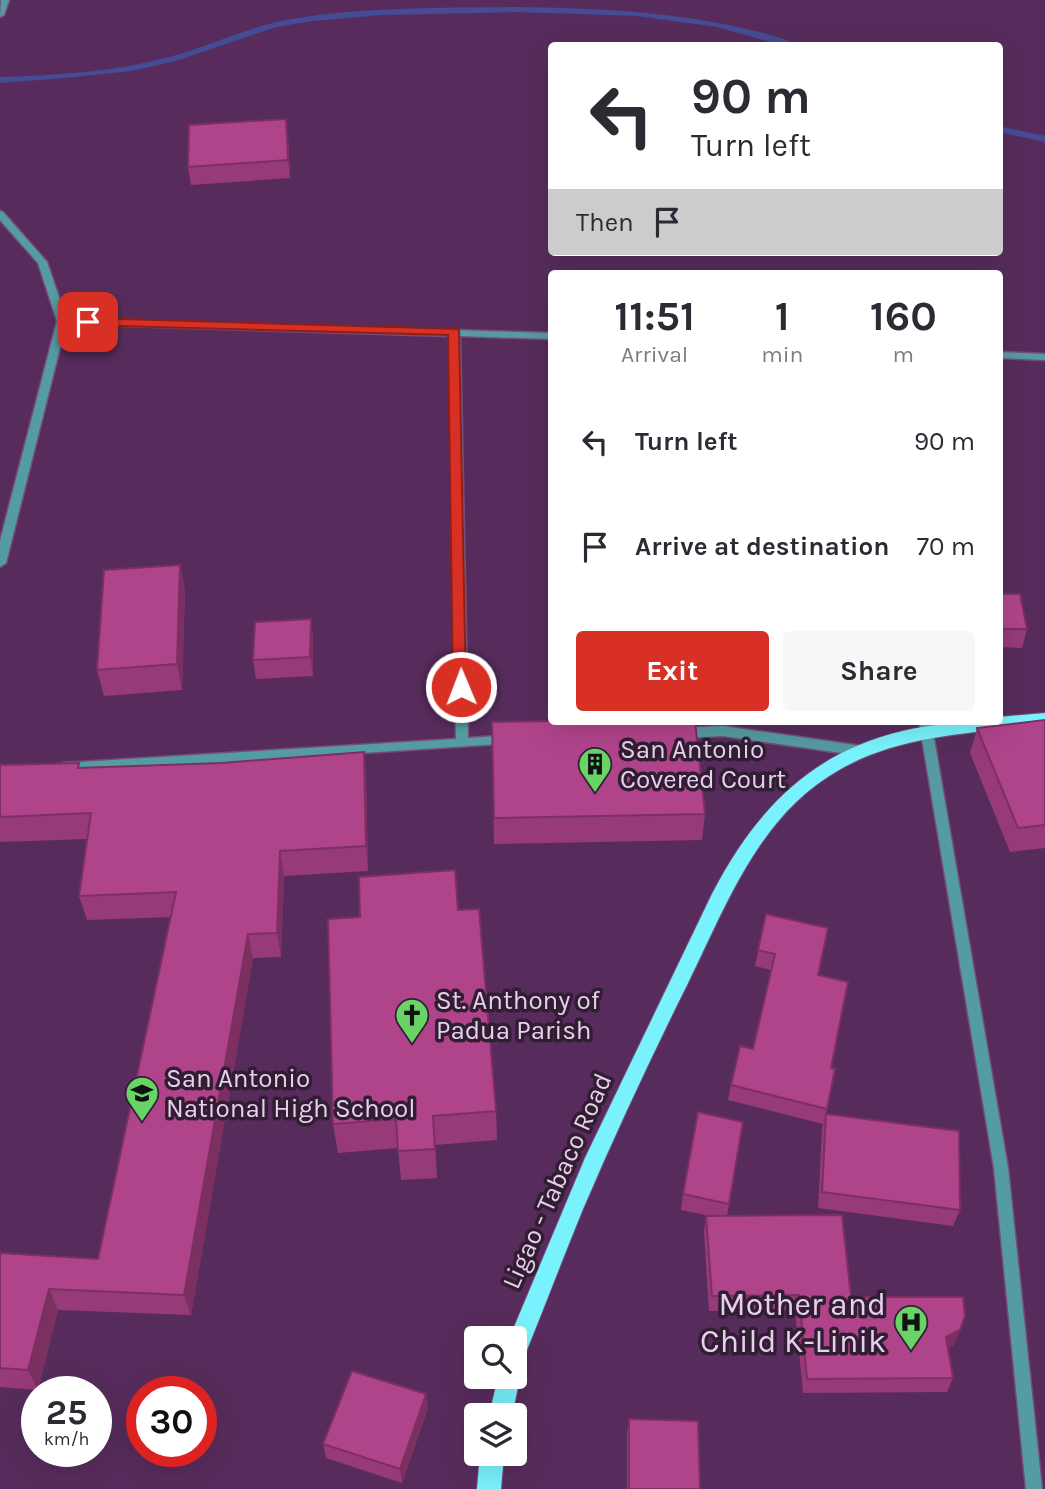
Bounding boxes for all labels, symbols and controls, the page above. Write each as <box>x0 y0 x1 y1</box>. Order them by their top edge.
text: 90 m <box>691 68 811 125</box>
icon: left <box>576 70 667 161</box>
text: Turn left <box>691 127 811 164</box>
icon: arrive <box>648 203 686 241</box>
text: Then <box>576 207 634 238</box>
text: 11:51 <box>614 291 695 341</box>
text: 1 <box>775 291 790 341</box>
text: 160 <box>870 291 937 341</box>
pin <box>58 292 118 352</box>
icon: arrive <box>69 303 107 341</box>
text: Arrival <box>621 341 688 368</box>
text: min <box>761 341 803 368</box>
text: m <box>892 341 914 368</box>
icon: left <box>576 423 614 461</box>
text: Turn left <box>635 426 737 457</box>
text: 90 m <box>914 426 975 457</box>
icon: arrive <box>576 528 614 566</box>
text: Arrive at destination <box>635 531 889 562</box>
text: 70 m <box>917 531 975 562</box>
button: Exit <box>576 631 769 711</box>
button: Share <box>783 631 975 711</box>
position arrow <box>424 650 498 724</box>
place label: San Antonio Covered Court <box>620 734 786 795</box>
building icon: San Antonio Covered Court <box>576 745 614 794</box>
place label: St. Anthony of Padua Parish <box>436 985 601 1046</box>
church icon: St. Anthony of Padua Parish <box>393 996 431 1045</box>
place label: San Antonio National High School <box>166 1063 415 1124</box>
street label: Ligao - Tabaco Road <box>495 1068 619 1294</box>
school or university icon: San Antonio National High School <box>123 1074 161 1123</box>
place label: Mother and Child K-Linik <box>700 1286 886 1360</box>
hospital icon: Mother and Child K-Linik <box>892 1303 930 1352</box>
map controls <box>464 1326 527 1466</box>
button: search <box>464 1326 527 1389</box>
speed limit sign: 30 <box>126 1376 217 1467</box>
text: 25 <box>46 1392 87 1433</box>
button: layers <box>464 1403 527 1466</box>
text: km/h <box>44 1428 89 1450</box>

